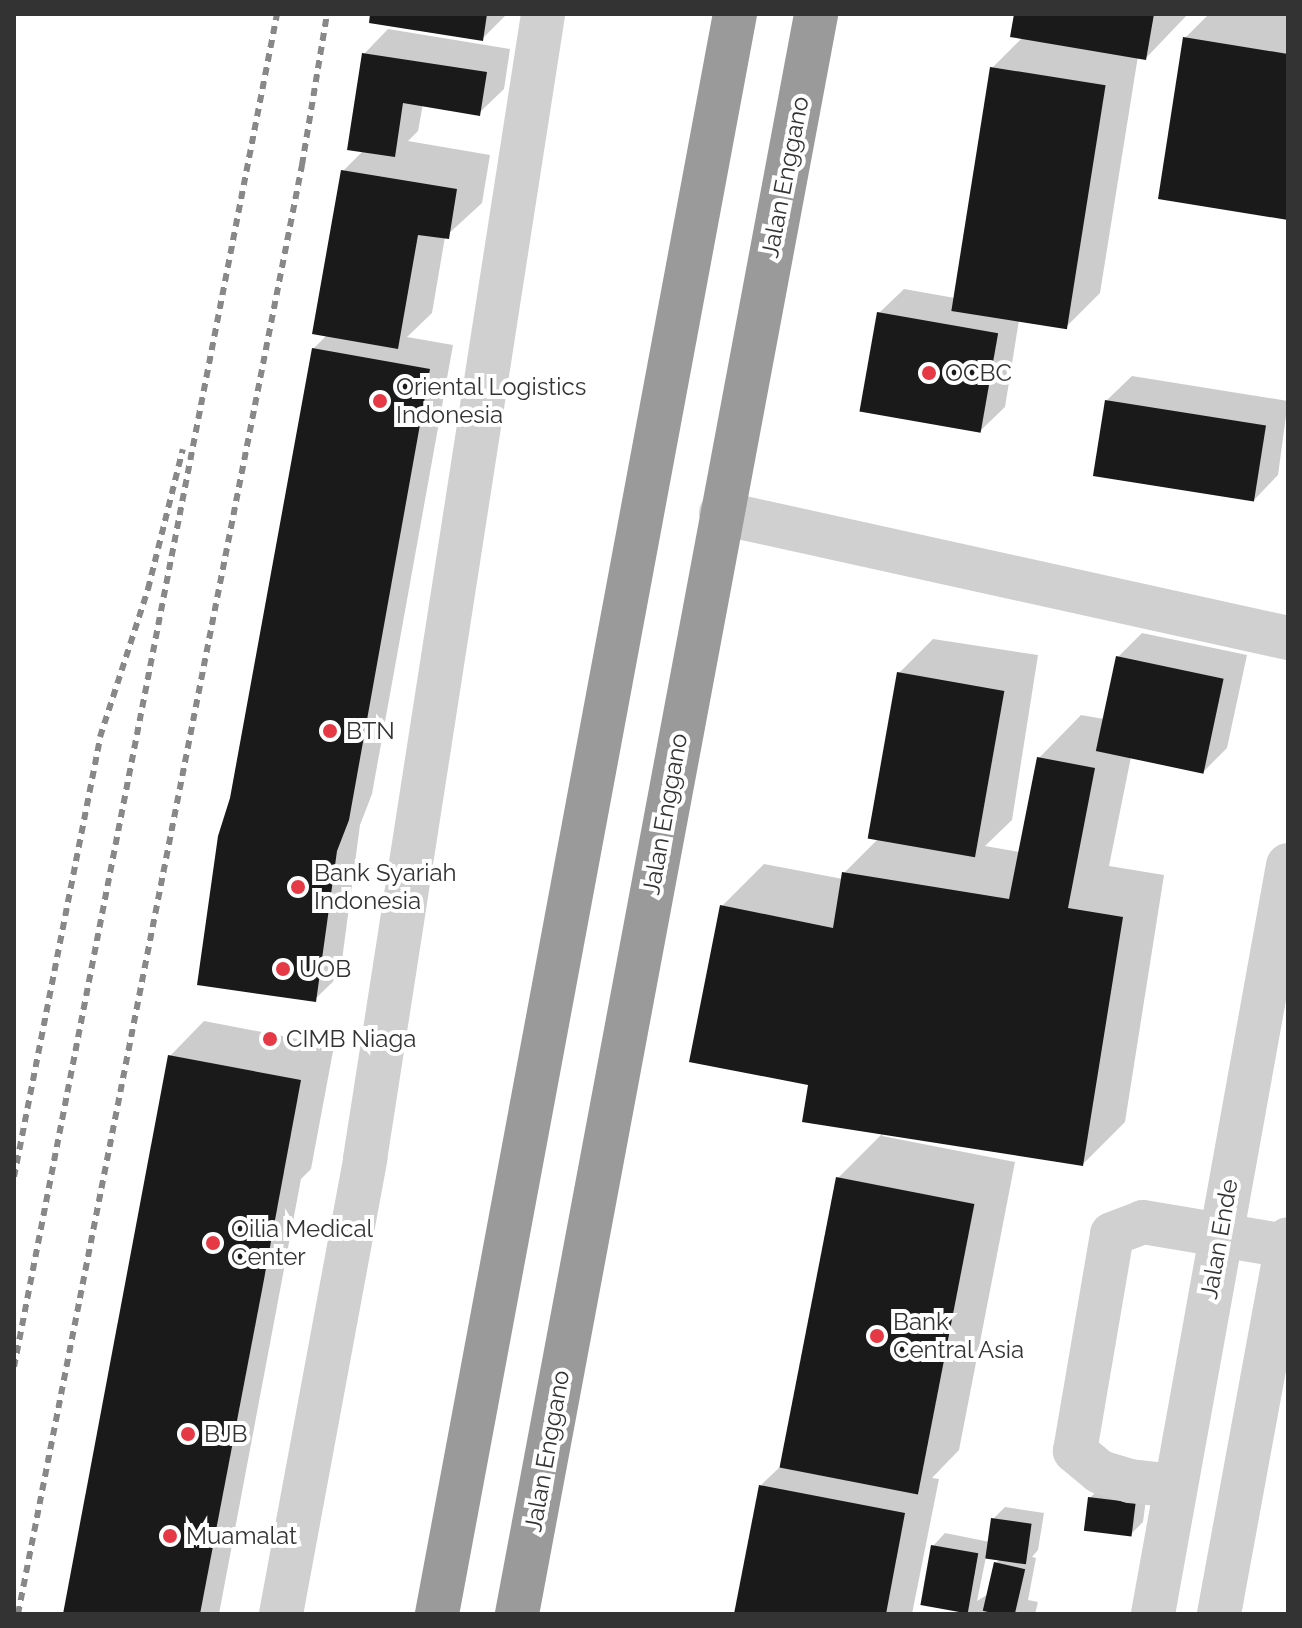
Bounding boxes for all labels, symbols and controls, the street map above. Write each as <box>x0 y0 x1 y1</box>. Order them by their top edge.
street label: Jalan Enggano <box>755 94 815 260</box>
place label: OCBC <box>945 359 1012 387</box>
marker: OCBC <box>920 364 938 382</box>
place label: Oriental Logistics Indonesia <box>396 373 587 429</box>
marker: Oriental Logistics Indonesia <box>371 392 389 410</box>
place label: BTN <box>346 717 395 745</box>
marker: BTN <box>321 722 339 740</box>
street label: Jalan Enggano <box>637 731 693 897</box>
place label: Bank Syariah Indonesia <box>314 859 457 915</box>
marker: Bank Syariah Indonesia <box>289 878 307 896</box>
place label: UOB <box>299 955 351 983</box>
marker: UOB <box>274 960 292 978</box>
place label: CIMB Niaga <box>286 1025 416 1053</box>
marker: CIMB Niaga <box>261 1030 279 1048</box>
street label: Jalan Ende <box>1194 1177 1244 1301</box>
place label: Oilia Medical Center <box>231 1215 373 1271</box>
marker: Oilia Medical Center <box>202 1232 224 1254</box>
place label: Bank Central Asia <box>893 1308 1026 1364</box>
marker: Bank Central Asia <box>868 1327 886 1345</box>
street label: Jalan Enggano <box>519 1368 575 1534</box>
place label: BJB <box>204 1420 248 1448</box>
marker: BJB <box>179 1425 197 1443</box>
place label: Muamalat <box>186 1522 297 1550</box>
marker: Muamalat <box>161 1527 179 1545</box>

